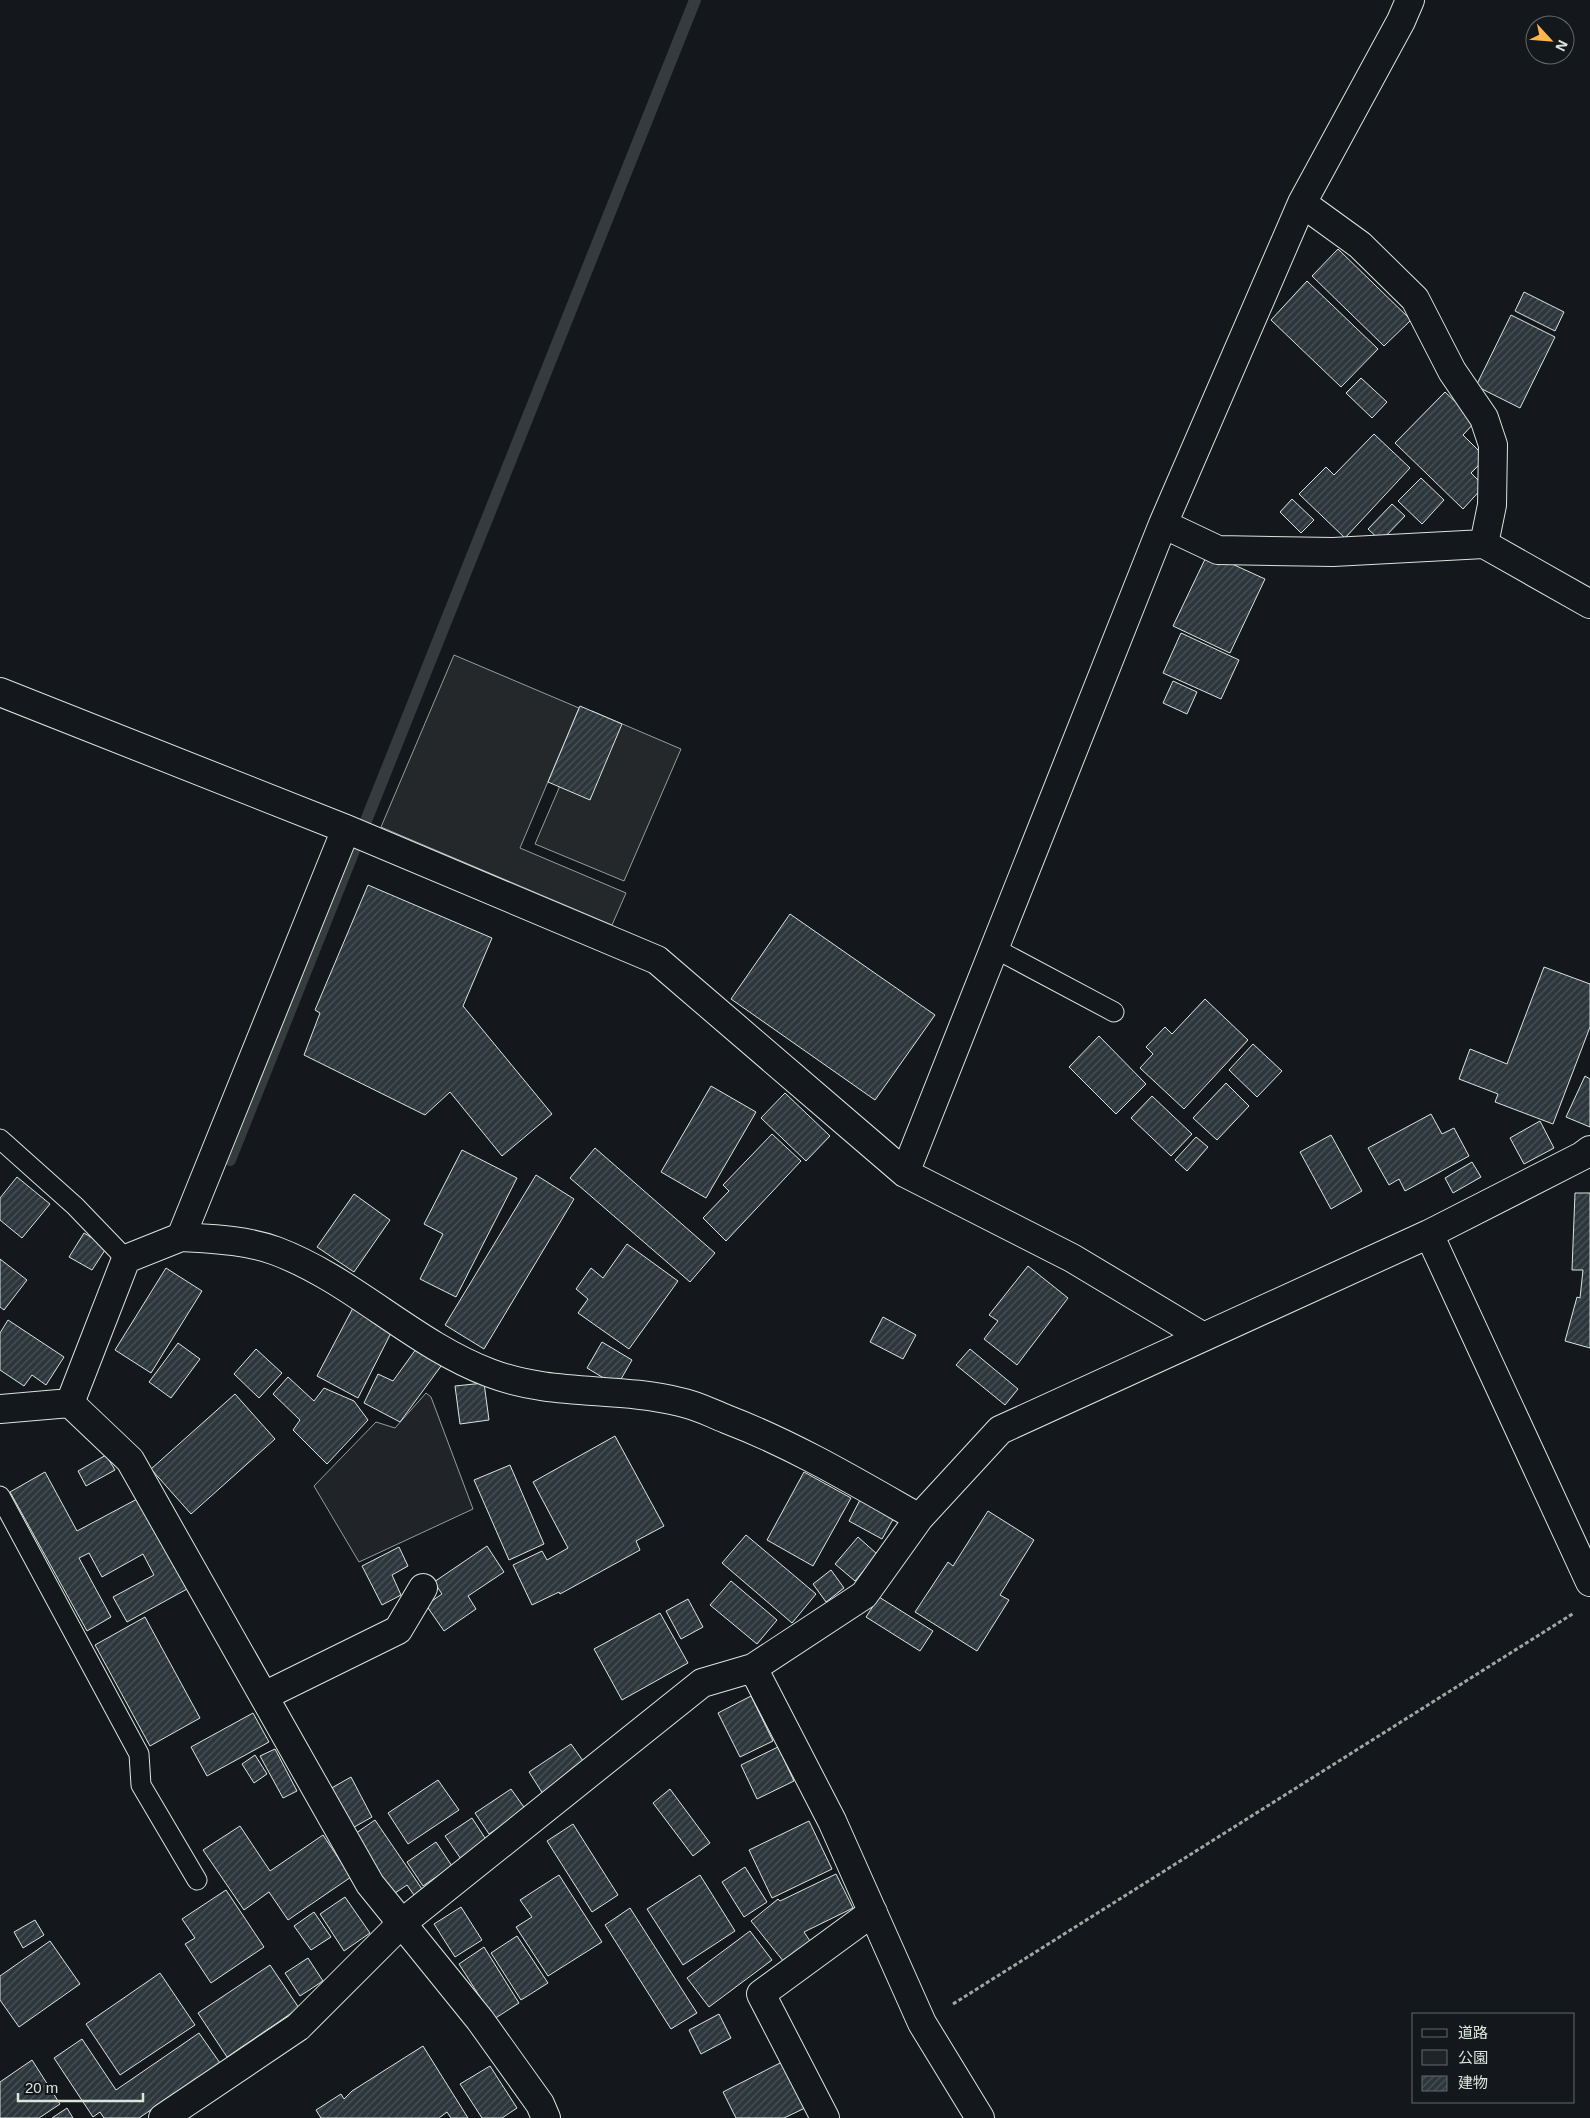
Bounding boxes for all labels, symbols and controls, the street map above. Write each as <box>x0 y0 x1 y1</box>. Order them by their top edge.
north arrow <box>1525 15 1575 65</box>
text: N <box>1552 38 1571 54</box>
legend <box>1412 2013 1575 2103</box>
text: 道路 <box>1458 2024 1488 2041</box>
text: 公園 <box>1458 2049 1488 2066</box>
scale bar <box>18 2070 142 2102</box>
text: 建物 <box>1458 2074 1488 2091</box>
text: 20 m <box>25 2079 58 2096</box>

